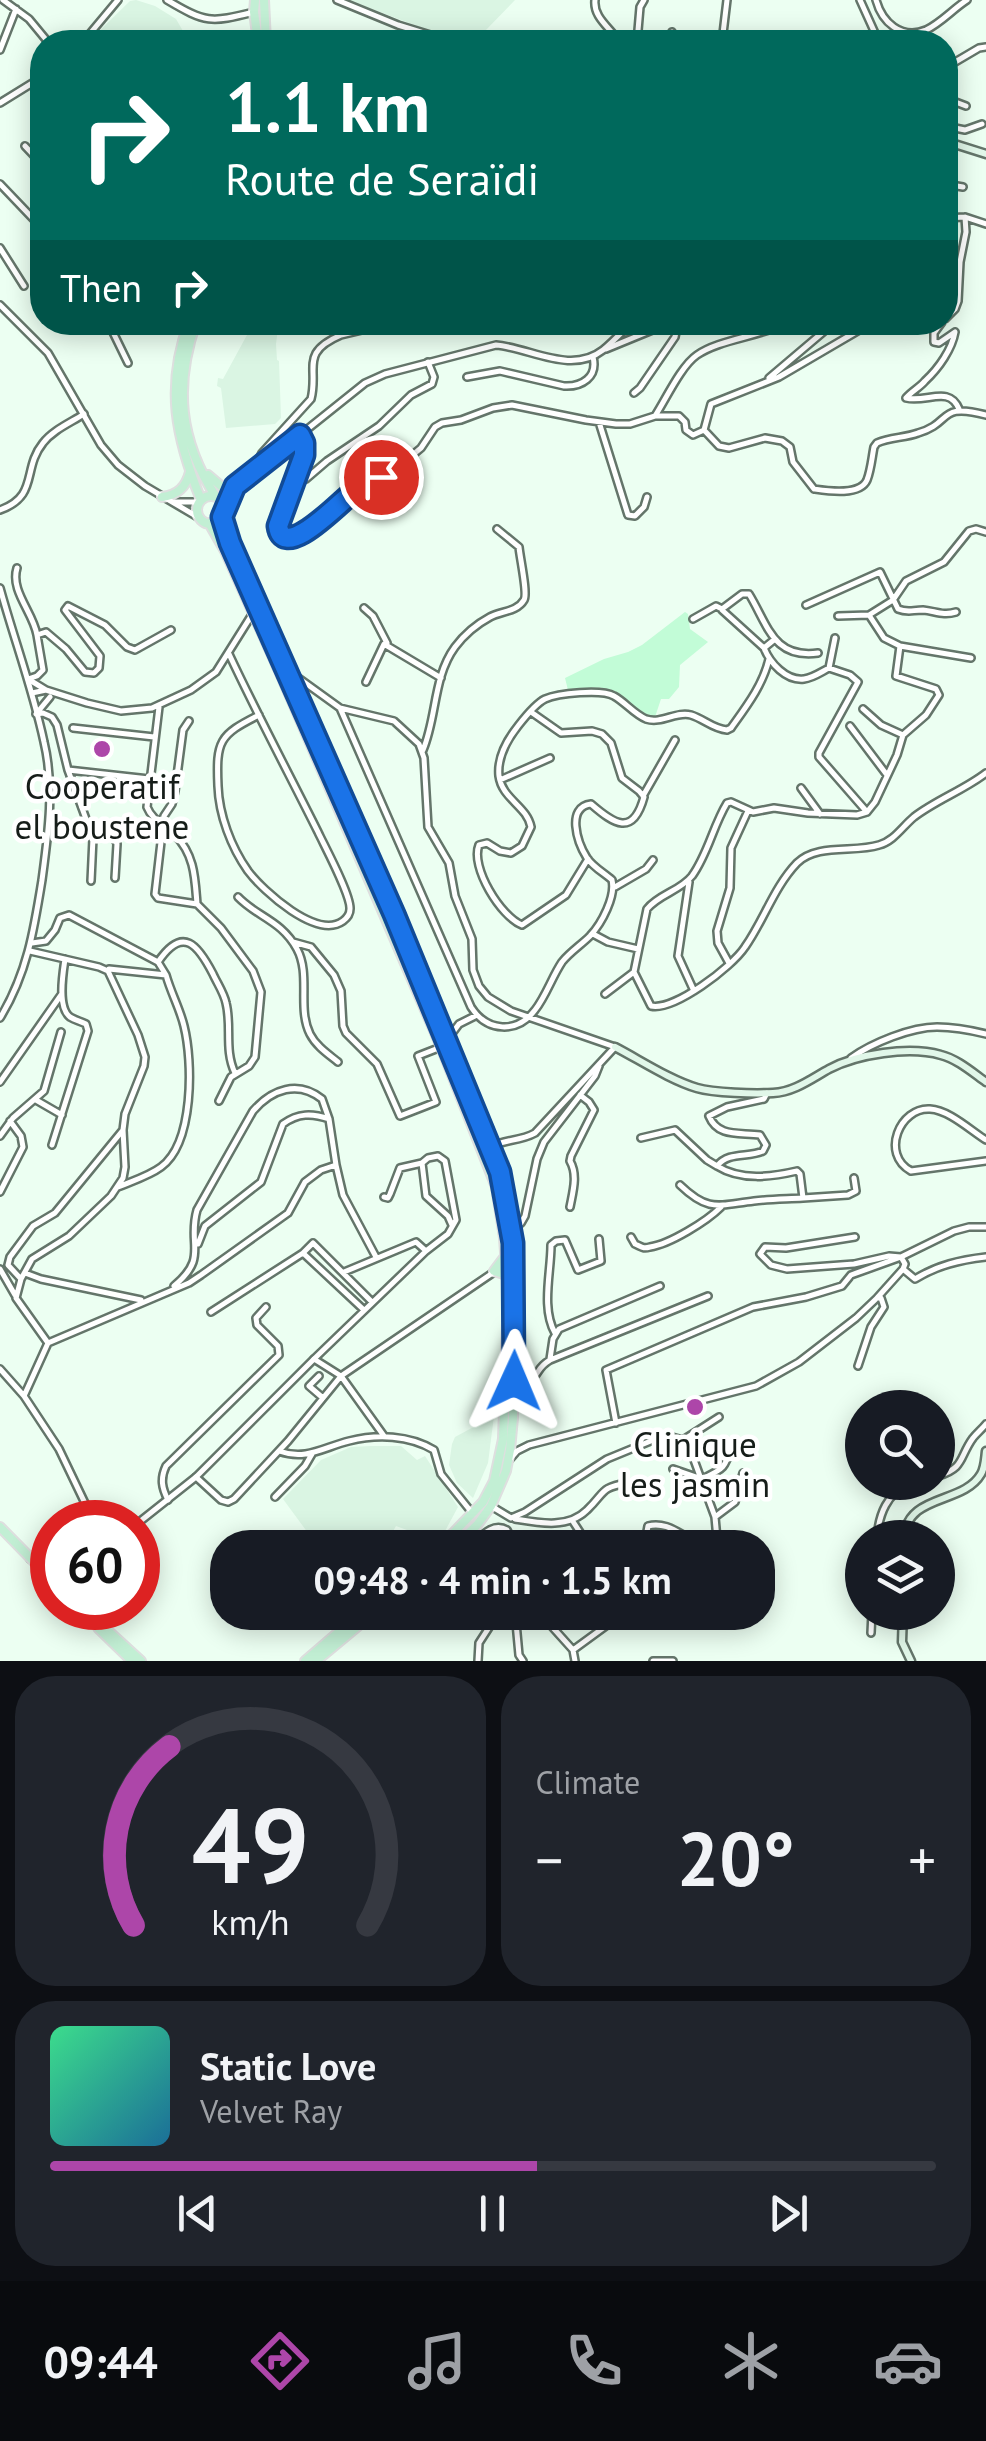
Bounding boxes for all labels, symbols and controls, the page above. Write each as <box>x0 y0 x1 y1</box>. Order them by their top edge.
text: 1.1 km <box>225 61 430 151</box>
icon: right <box>60 70 190 200</box>
text: Route de Seraïdi <box>225 149 539 207</box>
icon: right <box>162 260 217 315</box>
text: Then <box>60 263 142 312</box>
pin <box>339 435 424 520</box>
icon: arrive <box>354 450 409 505</box>
marker: Cooperatif el boustene <box>91 738 113 760</box>
place label: Cooperatif el boustene <box>15 763 189 849</box>
position arrow <box>462 1329 566 1433</box>
map controls <box>845 1390 955 1630</box>
button: search <box>845 1390 955 1500</box>
marker: Clinique les jasmin <box>684 1396 706 1418</box>
place label: Clinique les jasmin <box>620 1421 770 1507</box>
speed limit sign: 60 <box>30 1500 160 1630</box>
button: layers <box>845 1520 955 1630</box>
text: 09:48 · 4 min · 1.5 km <box>313 1555 672 1604</box>
text: Climate <box>536 1761 640 1803</box>
text: 49 <box>191 1777 309 1912</box>
text: 20° <box>677 1810 795 1907</box>
text: − <box>536 1824 563 1895</box>
text: + <box>908 1824 936 1895</box>
text: km/h <box>211 1899 289 1945</box>
text: Static Love <box>200 2041 376 2090</box>
text: Velvet Ray <box>200 2090 342 2132</box>
icon: previous <box>170 2186 225 2241</box>
icon: pause <box>465 2186 520 2241</box>
icon: next <box>761 2186 816 2241</box>
icon: directions <box>245 2326 315 2396</box>
icon: music <box>402 2326 472 2396</box>
icon: phone <box>559 2326 629 2396</box>
icon: climate <box>716 2326 786 2396</box>
icon: car <box>873 2326 943 2396</box>
text: 09:44 <box>43 2332 158 2390</box>

